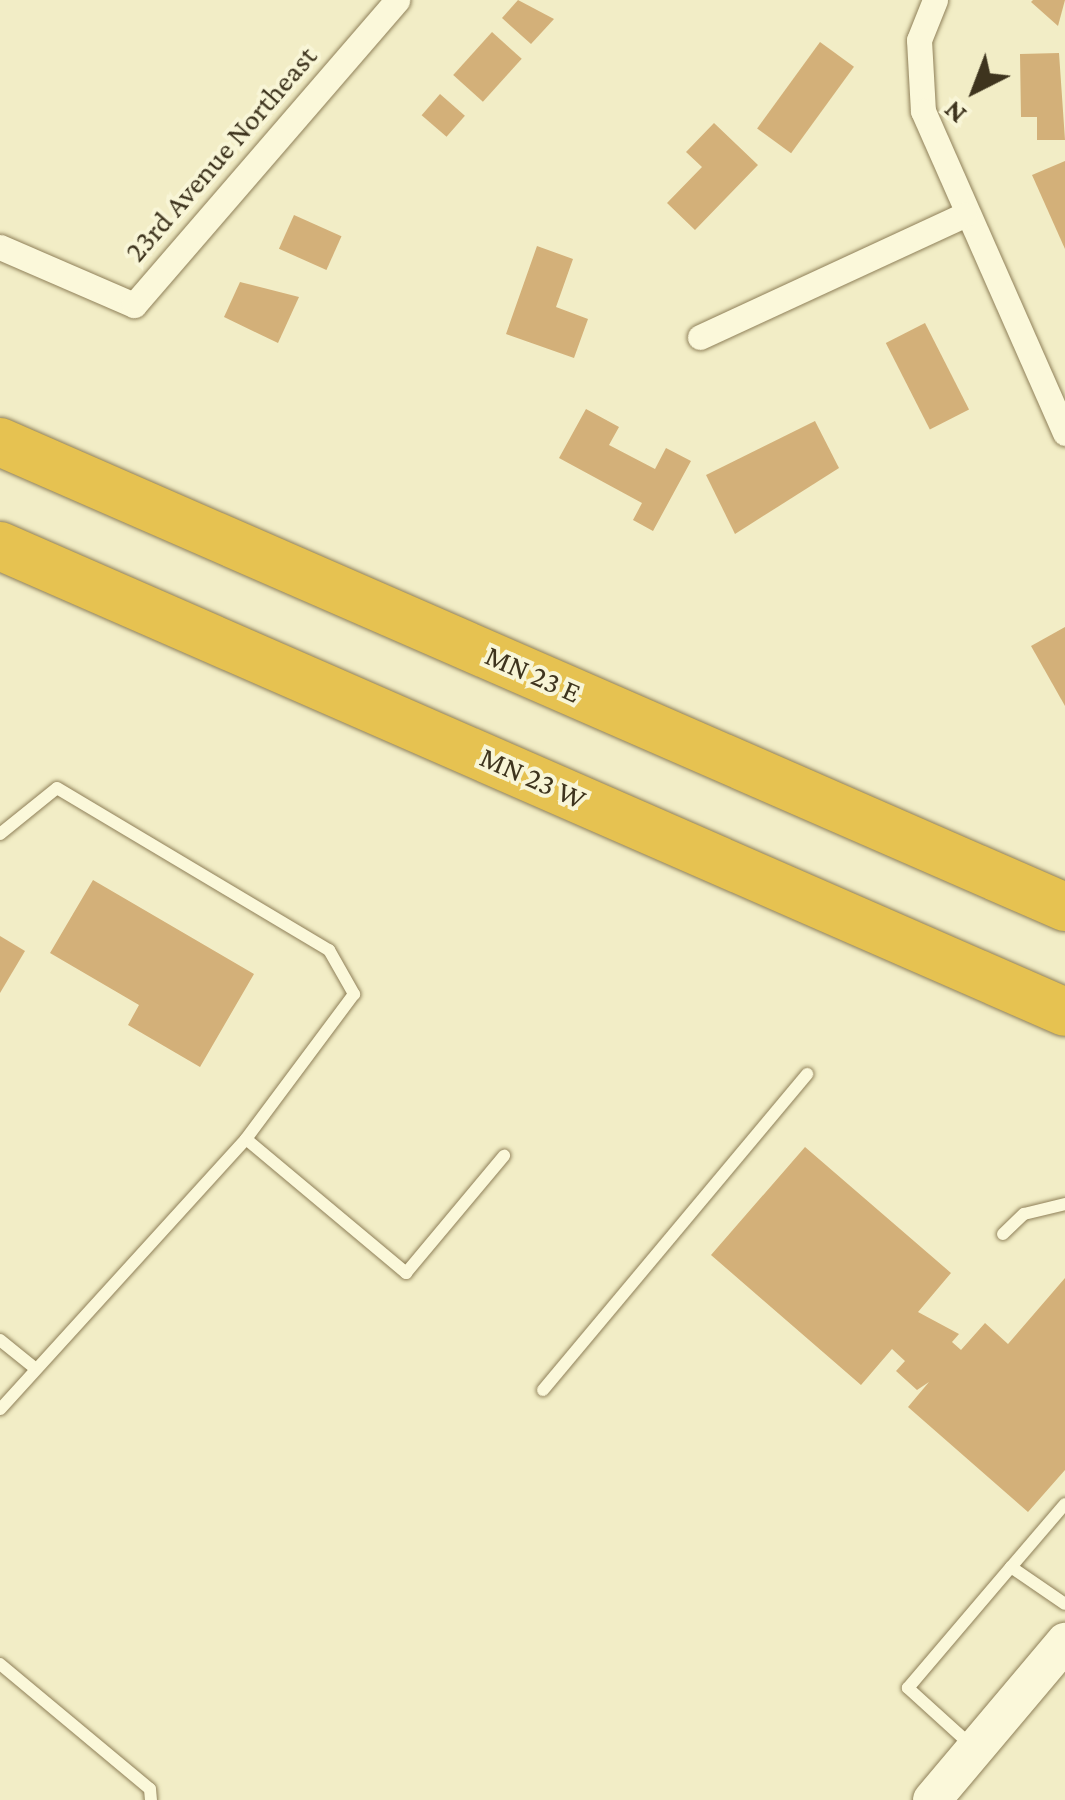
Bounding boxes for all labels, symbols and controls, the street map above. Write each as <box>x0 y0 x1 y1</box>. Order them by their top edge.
street label: 23rd Avenue Northeast <box>118 39 324 269</box>
north arrow <box>925 40 1025 140</box>
text: N <box>937 95 972 131</box>
street label: MN 23 E <box>480 637 586 711</box>
street label: MN 23 W <box>475 739 591 817</box>

